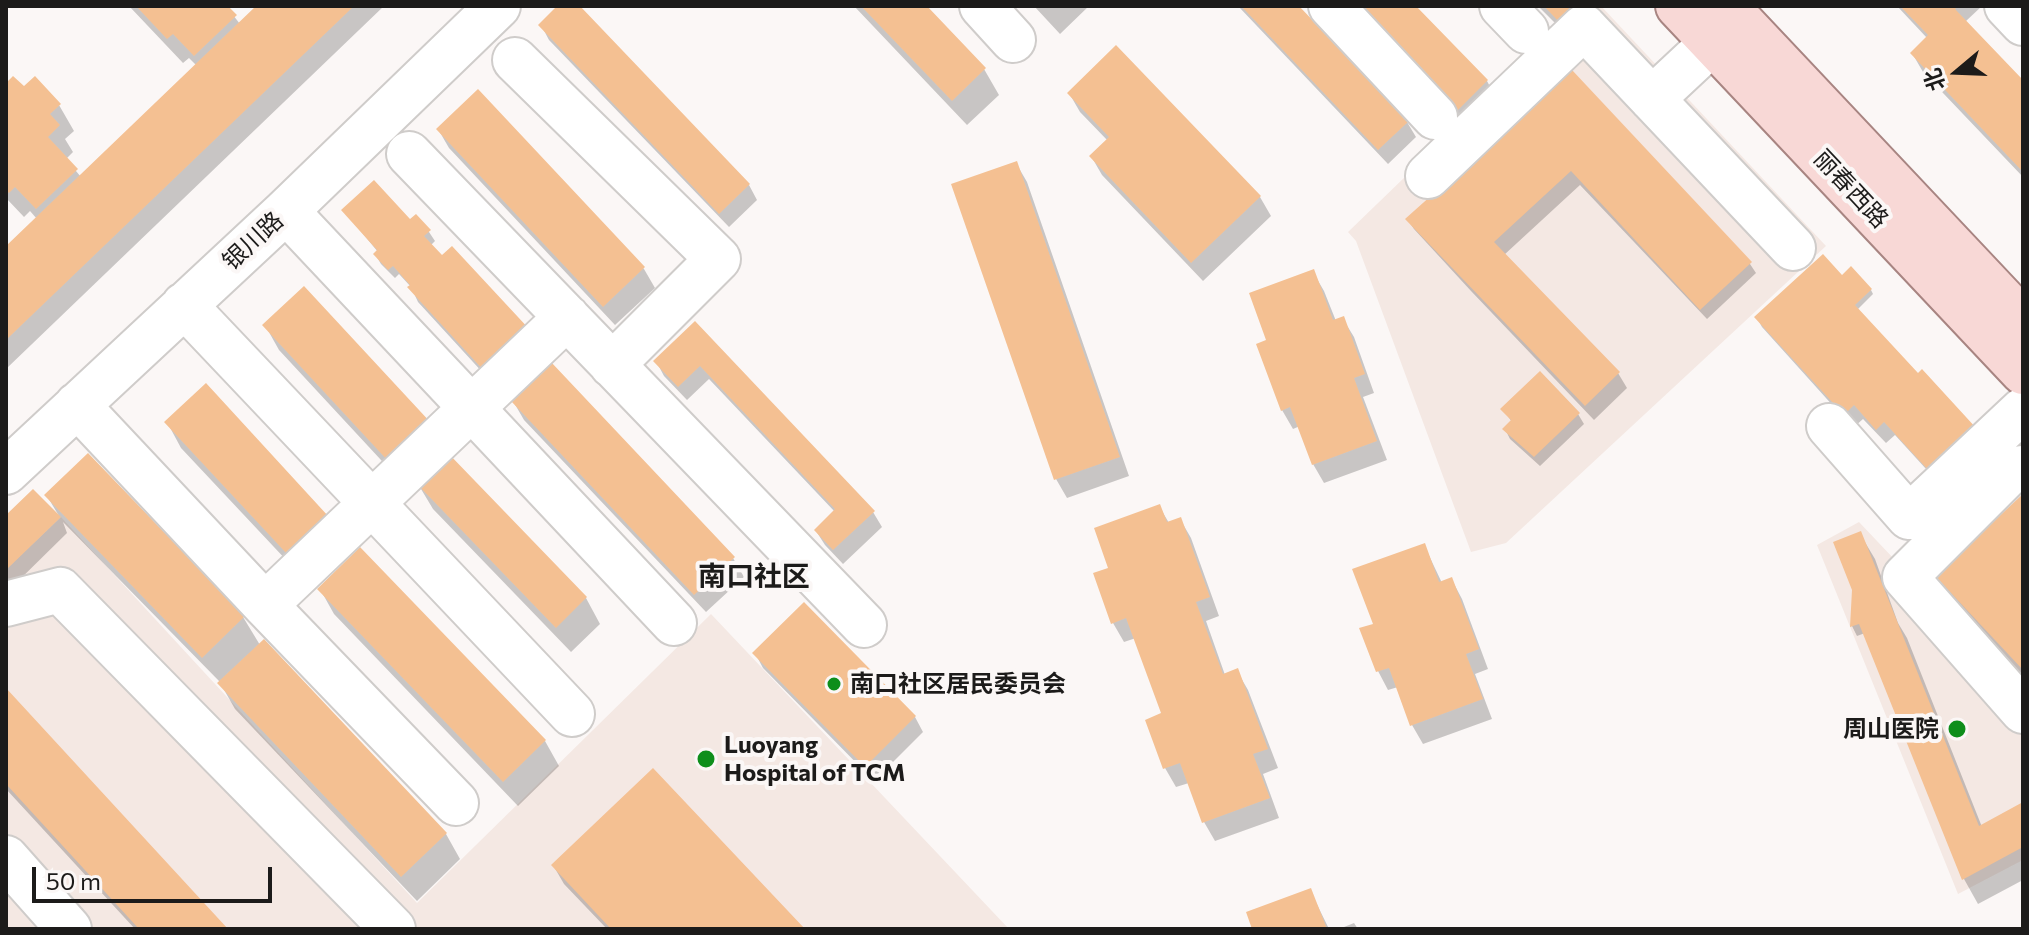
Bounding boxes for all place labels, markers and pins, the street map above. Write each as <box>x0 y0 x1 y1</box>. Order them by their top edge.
place label: 南口社区居民委员会 <box>850 670 1066 698</box>
marker: 南口社区居民委员会 <box>825 675 843 693</box>
place label: 周山医院 <box>1843 715 1939 743</box>
marker: 周山医院 <box>1946 718 1968 740</box>
place label: Luoyang Hospital of TCM <box>724 731 905 787</box>
marker: Luoyang Hospital of TCM <box>695 748 717 770</box>

